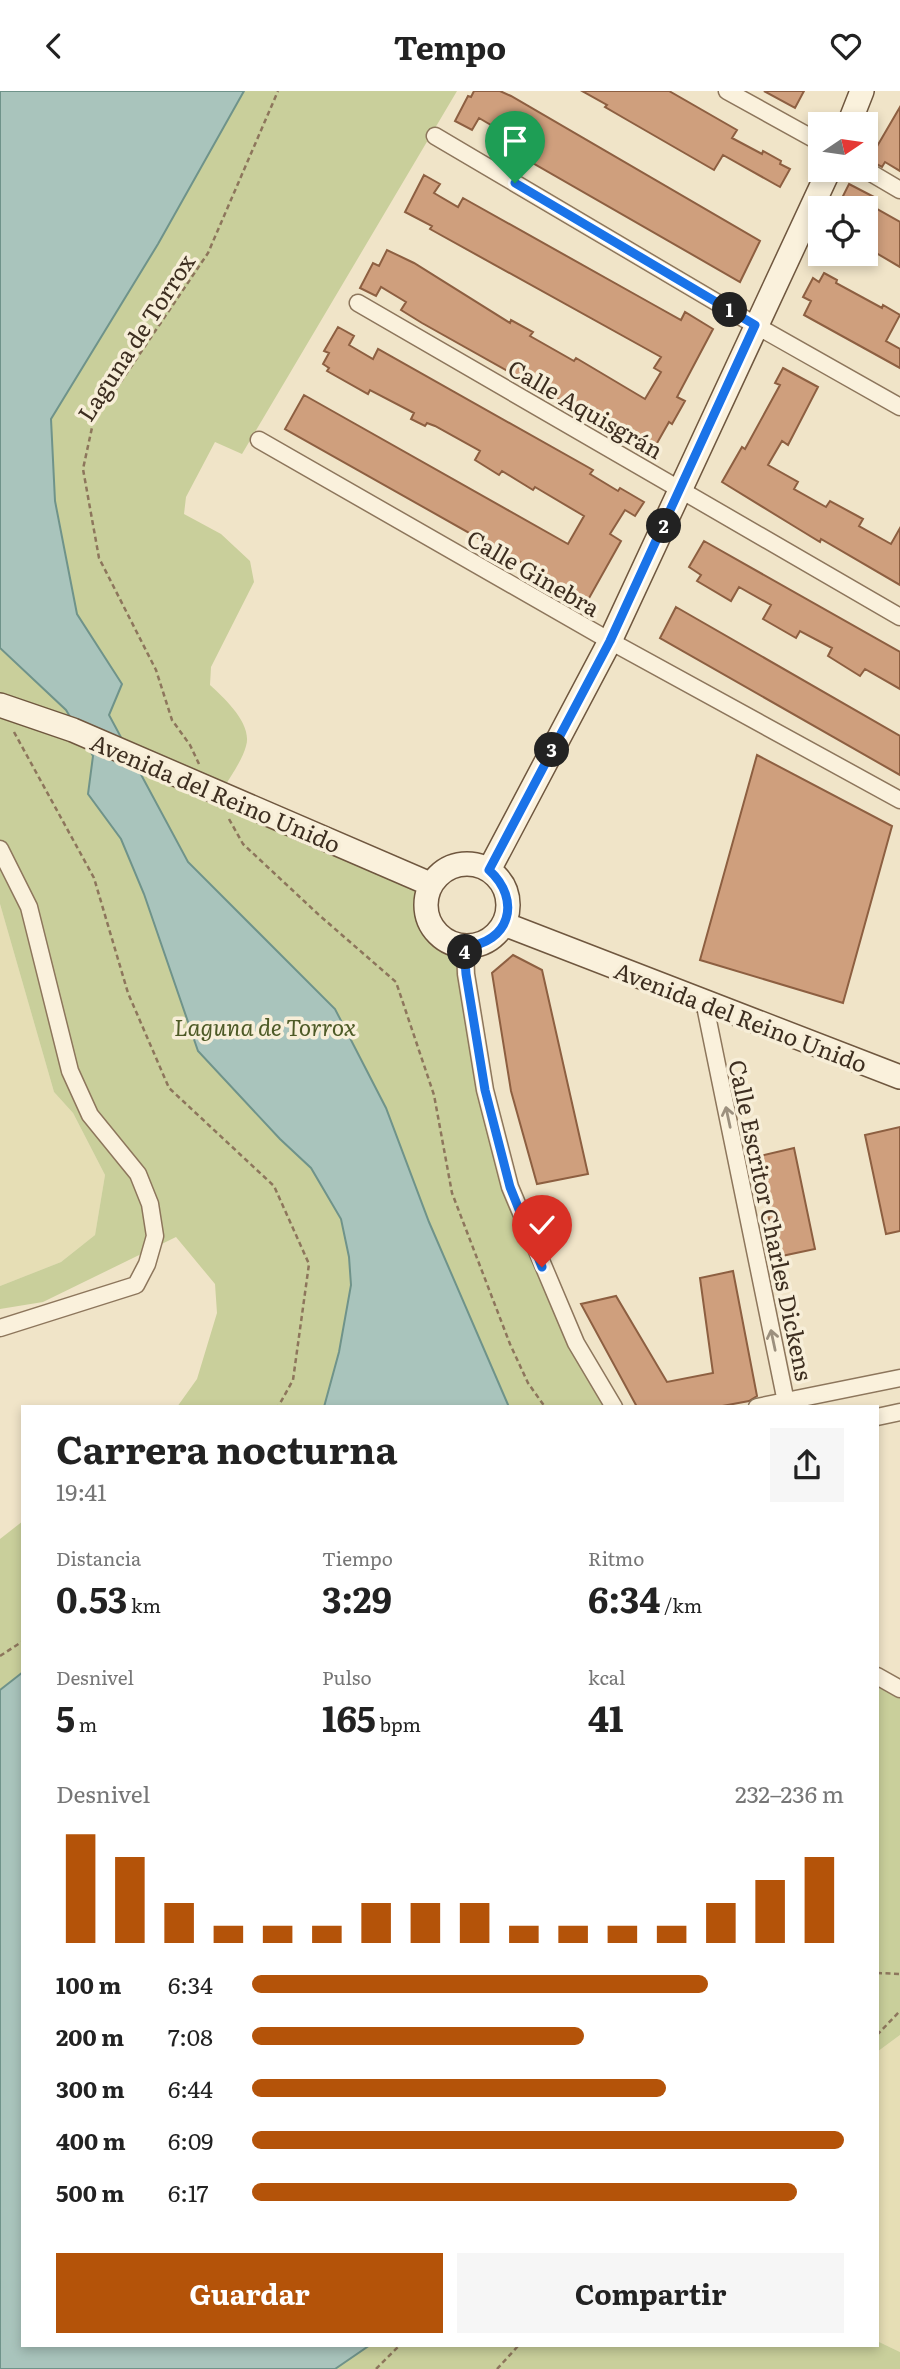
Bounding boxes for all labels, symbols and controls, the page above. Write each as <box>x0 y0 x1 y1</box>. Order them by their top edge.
text: Tempo <box>394 22 506 70</box>
icon: back <box>35 27 73 65</box>
icon: heart <box>827 27 865 65</box>
pin <box>485 111 545 183</box>
north arrow <box>808 112 878 182</box>
map controls <box>808 112 878 266</box>
icon: arrive <box>496 122 534 160</box>
button: locate <box>808 196 878 266</box>
street label: Laguna de Torrox <box>68 247 202 427</box>
pin: 1 <box>712 293 748 327</box>
text: 1 <box>726 295 733 323</box>
street label: Calle Aquisgrán <box>502 350 670 466</box>
pin: 2 <box>646 509 682 543</box>
text: 2 <box>658 511 669 539</box>
street label: Calle Ginebra <box>461 520 607 624</box>
street label: Avenida del Reino Unido <box>86 724 346 860</box>
pin: 3 <box>534 733 570 767</box>
text: 3 <box>546 735 557 763</box>
pin: 4 <box>448 935 482 969</box>
text: 4 <box>459 937 470 965</box>
street label: Avenida del Reino Unido <box>610 952 872 1080</box>
park label: Laguna de Torrox <box>174 1009 356 1043</box>
street label: Calle Escritor Charles Dickens <box>721 1056 823 1384</box>
one-way arrow <box>720 1106 734 1129</box>
pin <box>512 1195 572 1267</box>
icon: check <box>523 1206 561 1244</box>
one-way arrow <box>766 1329 780 1352</box>
text: Carrera nocturna <box>56 1419 398 1476</box>
button: share <box>770 1428 844 1502</box>
text: 19:41 <box>56 1474 107 1508</box>
text: Distancia <box>56 1544 141 1572</box>
text: Tiempo <box>322 1544 393 1572</box>
text: Ritmo <box>588 1544 644 1572</box>
text: 0.53 <box>56 1572 127 1624</box>
text: 3:29 <box>322 1572 392 1624</box>
text: 6:34 <box>588 1572 660 1624</box>
text: km <box>127 1591 161 1619</box>
text: /km <box>660 1591 702 1619</box>
text: Desnivel <box>56 1663 134 1691</box>
text: Pulso <box>322 1663 372 1691</box>
text: kcal <box>588 1663 625 1691</box>
text: 5 <box>56 1691 75 1743</box>
text: 165 <box>322 1691 376 1743</box>
text: 41 <box>588 1691 624 1743</box>
text: m <box>75 1710 97 1738</box>
text: bpm <box>376 1710 421 1738</box>
text: Desnivel <box>56 1776 150 1810</box>
text: 232–236 m <box>735 1776 844 1810</box>
text: 100 m <box>56 1967 121 2001</box>
text: 6:34 <box>168 1967 213 2001</box>
text: 200 m <box>56 2019 124 2053</box>
text: 7:08 <box>168 2019 213 2053</box>
text: 300 m <box>56 2071 125 2105</box>
text: 6:44 <box>168 2071 213 2105</box>
text: 400 m <box>56 2123 126 2157</box>
text: 6:09 <box>168 2123 213 2157</box>
text: 500 m <box>56 2175 124 2209</box>
text: 6:17 <box>168 2175 208 2209</box>
button: Guardar <box>56 2253 443 2333</box>
button: Compartir <box>457 2253 844 2333</box>

